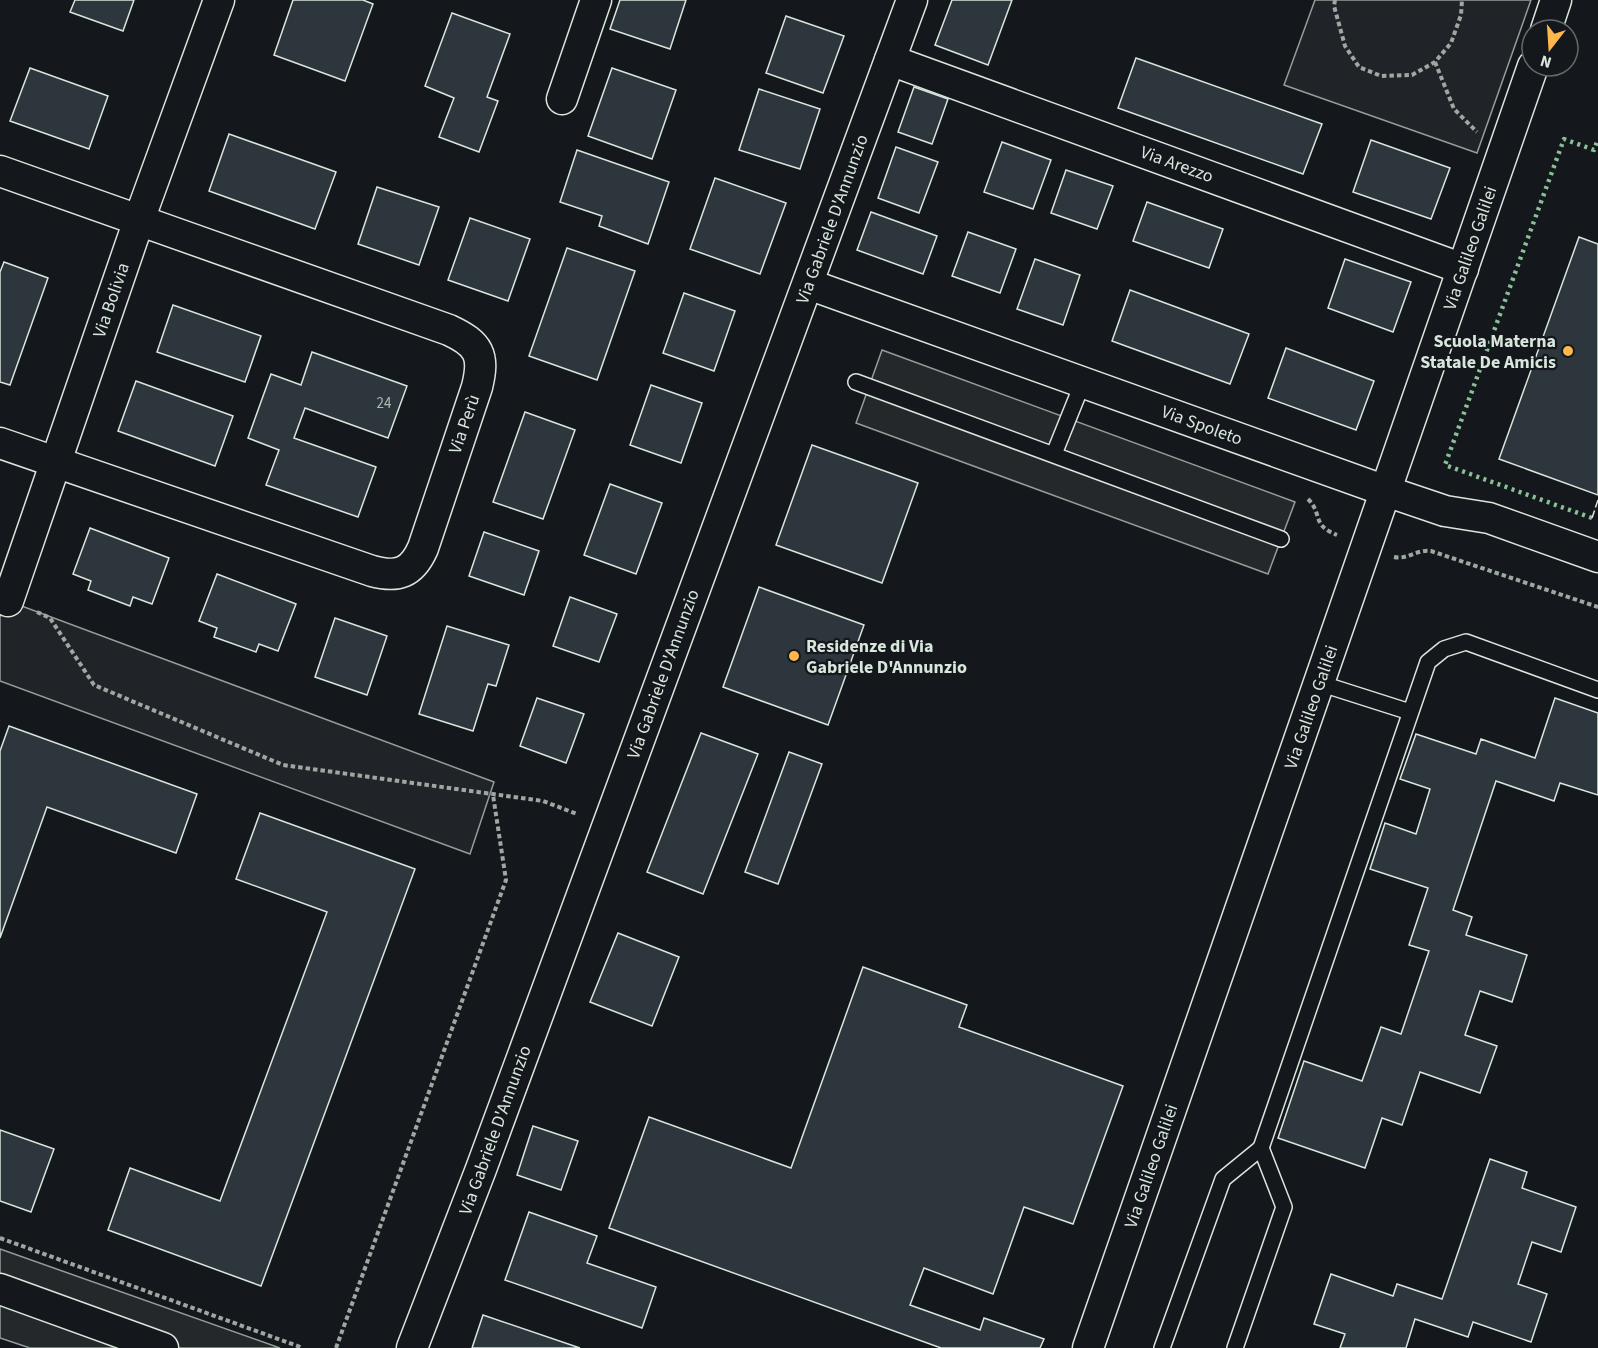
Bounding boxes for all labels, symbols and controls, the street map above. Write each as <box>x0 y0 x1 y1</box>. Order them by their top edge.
north arrow <box>1520 18 1580 78</box>
text: N <box>1538 49 1554 73</box>
street label: Via Gabriele D'Annunzio <box>790 131 875 307</box>
street label: Via Arezzo <box>1137 140 1217 189</box>
street label: Via Galileo Galilei <box>1438 183 1503 313</box>
street label: Via Bolivia <box>87 259 136 341</box>
place label: Scuola Materna Statale De Amicis <box>1420 329 1556 375</box>
marker: Scuola Materna Statale De Amicis <box>1561 344 1575 358</box>
street label: Via Perù <box>443 391 486 457</box>
house number: 24 <box>377 393 392 414</box>
street label: Via Spoleto <box>1158 399 1246 452</box>
street label: Via Gabriele D'Annunzio <box>621 586 706 762</box>
place label: Residenze di Via Gabriele D'Annunzio <box>806 634 967 680</box>
street label: Via Galileo Galilei <box>1279 642 1344 772</box>
marker: Residenze di Via Gabriele D'Annunzio <box>787 649 801 663</box>
street label: Via Gabriele D'Annunzio <box>453 1042 538 1218</box>
street label: Via Galileo Galilei <box>1119 1101 1184 1231</box>

